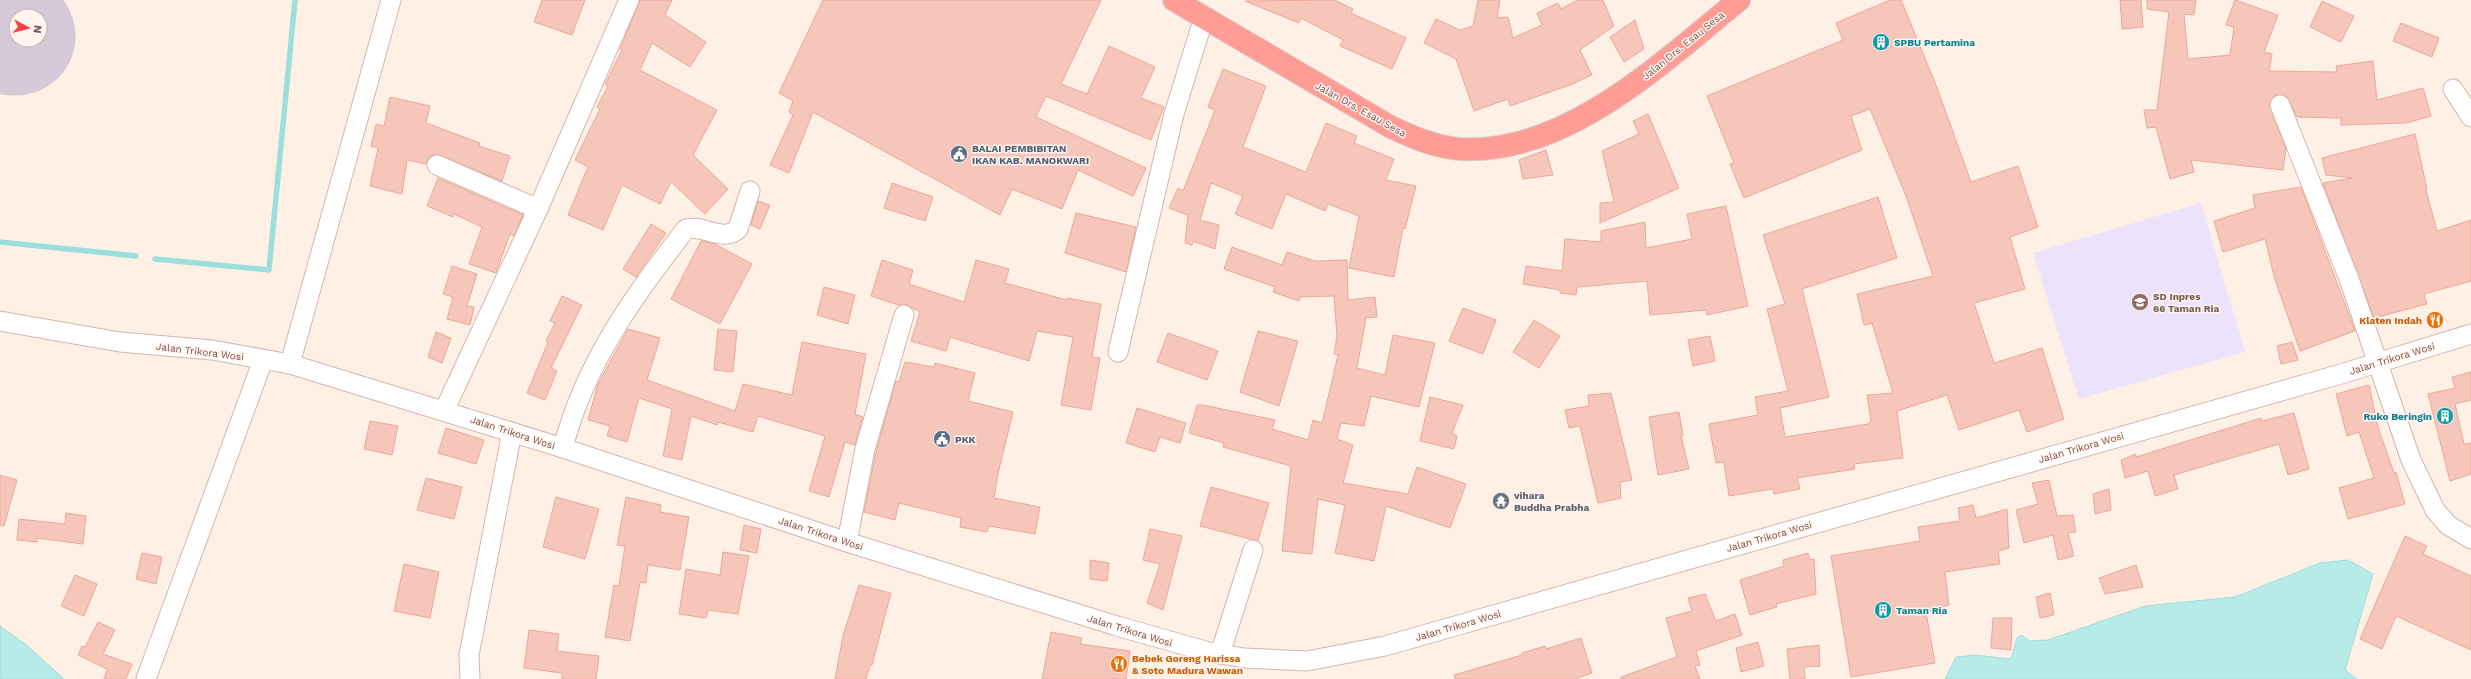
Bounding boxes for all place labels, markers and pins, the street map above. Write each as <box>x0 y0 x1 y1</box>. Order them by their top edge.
building icon: SPBU Pertamina <box>1871 32 1891 52</box>
place label: SPBU Pertamina <box>1894 37 1975 48</box>
place label: BALAI PEMBIBITAN IKAN KAB. MANOKWARI <box>972 143 1089 166</box>
public building icon: BALAI PEMBIBITAN IKAN KAB. MANOKWARI <box>949 144 969 164</box>
place label: SD Inpres 66 Taman Ria <box>2153 291 2219 314</box>
school or university icon: SD Inpres 66 Taman Ria <box>2130 292 2150 312</box>
restaurant icon: Klaten Indah <box>2425 310 2445 330</box>
place label: Klaten Indah <box>2359 315 2422 326</box>
building icon: Ruko Beringin <box>2435 406 2455 426</box>
place label: Ruko Beringin <box>2363 411 2432 422</box>
public building icon: PKK <box>932 429 952 449</box>
place label: PKK <box>955 434 976 445</box>
place label: vihara Buddha Prabha <box>1513 490 1590 513</box>
temple icon: vihara Buddha Prabha <box>1491 491 1511 511</box>
building icon: Taman Ria <box>1873 600 1893 620</box>
place label: Taman Ria <box>1896 605 1947 616</box>
place label: Bebek Goreng Harissa & Soto Madura Wawan <box>1132 653 1243 676</box>
restaurant icon: Bebek Goreng Harissa & Soto Madura Wawan <box>1109 654 1129 674</box>

